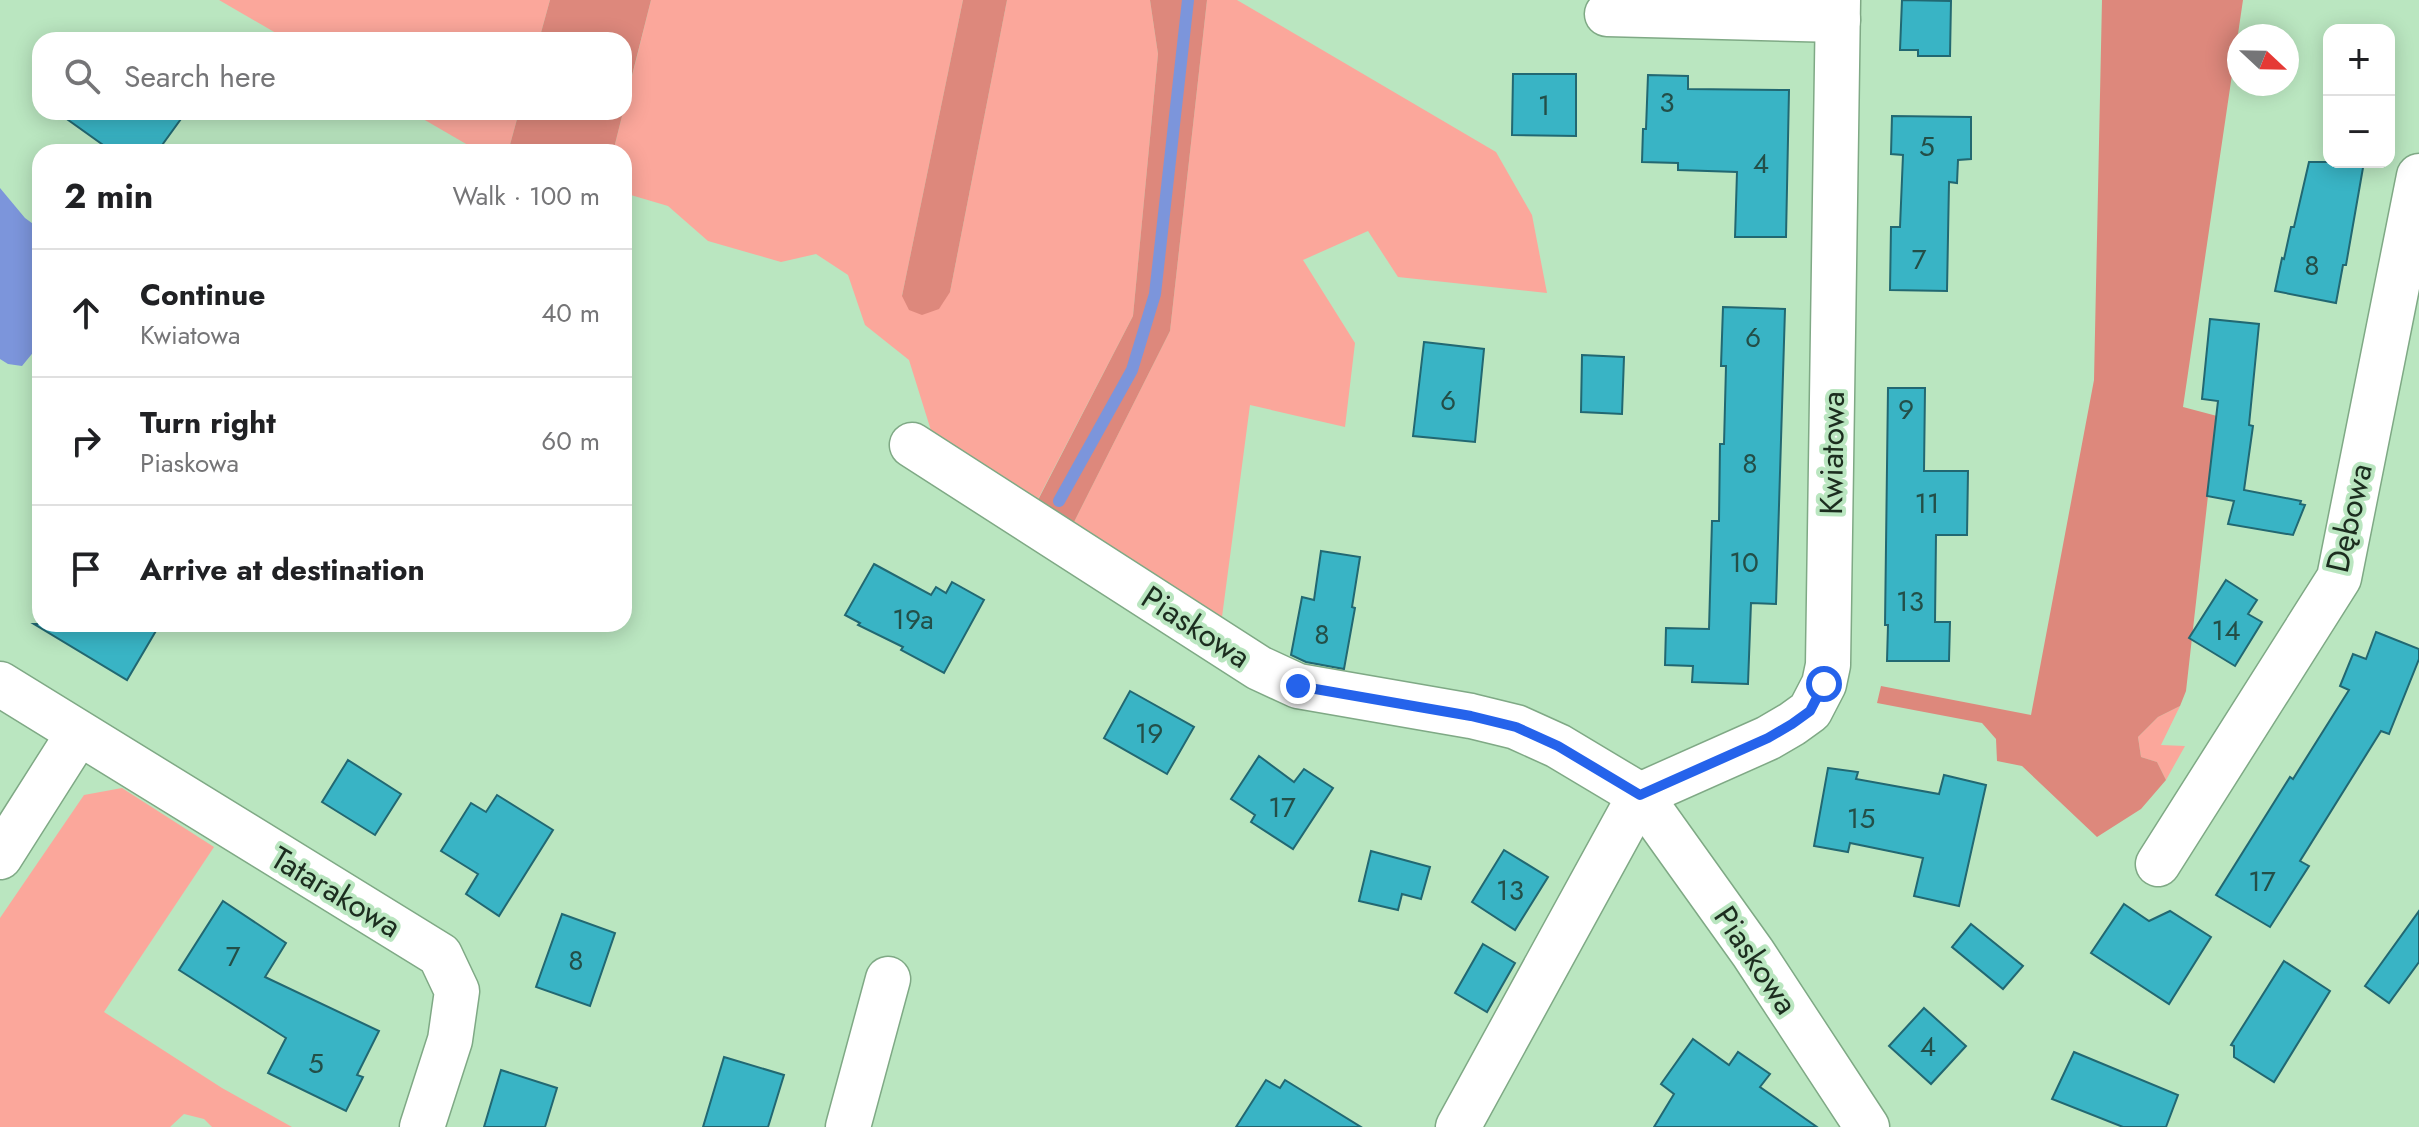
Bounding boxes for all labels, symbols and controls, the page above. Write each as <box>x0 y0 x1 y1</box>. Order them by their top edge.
north arrow <box>2227 24 2299 96</box>
map controls <box>2323 24 2395 168</box>
button: + <box>2323 24 2395 96</box>
search box <box>32 32 632 120</box>
icon: search <box>60 54 104 98</box>
text: Search here <box>124 55 276 98</box>
house number: 3 <box>1659 82 1675 123</box>
house number: 1 <box>1538 85 1550 126</box>
button: − <box>2323 96 2395 168</box>
house number: 5 <box>1919 126 1935 167</box>
house number: 4 <box>1753 143 1769 184</box>
text: 2 min <box>64 172 153 221</box>
text: Walk · 100 m <box>453 177 600 215</box>
house number: 7 <box>1912 239 1927 280</box>
house number: 8 <box>2304 245 2320 286</box>
text: Continue <box>140 273 266 316</box>
icon: ahead <box>64 291 108 335</box>
text: 40 m <box>541 294 600 332</box>
text: Kwiatowa <box>140 316 241 354</box>
house number: 6 <box>1745 317 1761 358</box>
house number: 6 <box>1440 380 1456 421</box>
house number: 9 <box>1898 389 1914 430</box>
street label: Kwiatowa <box>1808 391 1856 515</box>
text: Turn right <box>140 401 276 444</box>
icon: right <box>64 419 108 463</box>
text: 60 m <box>541 422 600 460</box>
house number: 8 <box>1742 443 1758 484</box>
text: Piaskowa <box>140 444 239 482</box>
street label: Dębowa <box>2314 459 2384 577</box>
house number: 11 <box>1914 483 1940 524</box>
house number: 10 <box>1729 542 1759 583</box>
icon: arrive <box>64 547 108 591</box>
text: Arrive at destination <box>140 548 425 591</box>
street label: Piaskowa <box>1132 575 1260 679</box>
house number: 13 <box>1896 581 1924 622</box>
house number: 19a <box>892 599 934 640</box>
house number: 14 <box>2212 610 2240 651</box>
house number: 8 <box>1314 614 1330 655</box>
route start <box>1806 666 1842 702</box>
route end <box>1280 668 1316 704</box>
house number: 19 <box>1135 713 1163 754</box>
house number: 17 <box>1268 787 1296 828</box>
house number: 15 <box>1847 798 1875 839</box>
street label: Tatarakowa <box>262 835 410 949</box>
house number: 17 <box>2248 861 2276 902</box>
house number: 13 <box>1496 870 1524 911</box>
street label: Piaskowa <box>1703 897 1809 1023</box>
house number: 7 <box>226 936 241 977</box>
house number: 8 <box>568 940 584 981</box>
house number: 4 <box>1920 1026 1936 1067</box>
house number: 5 <box>308 1043 324 1084</box>

